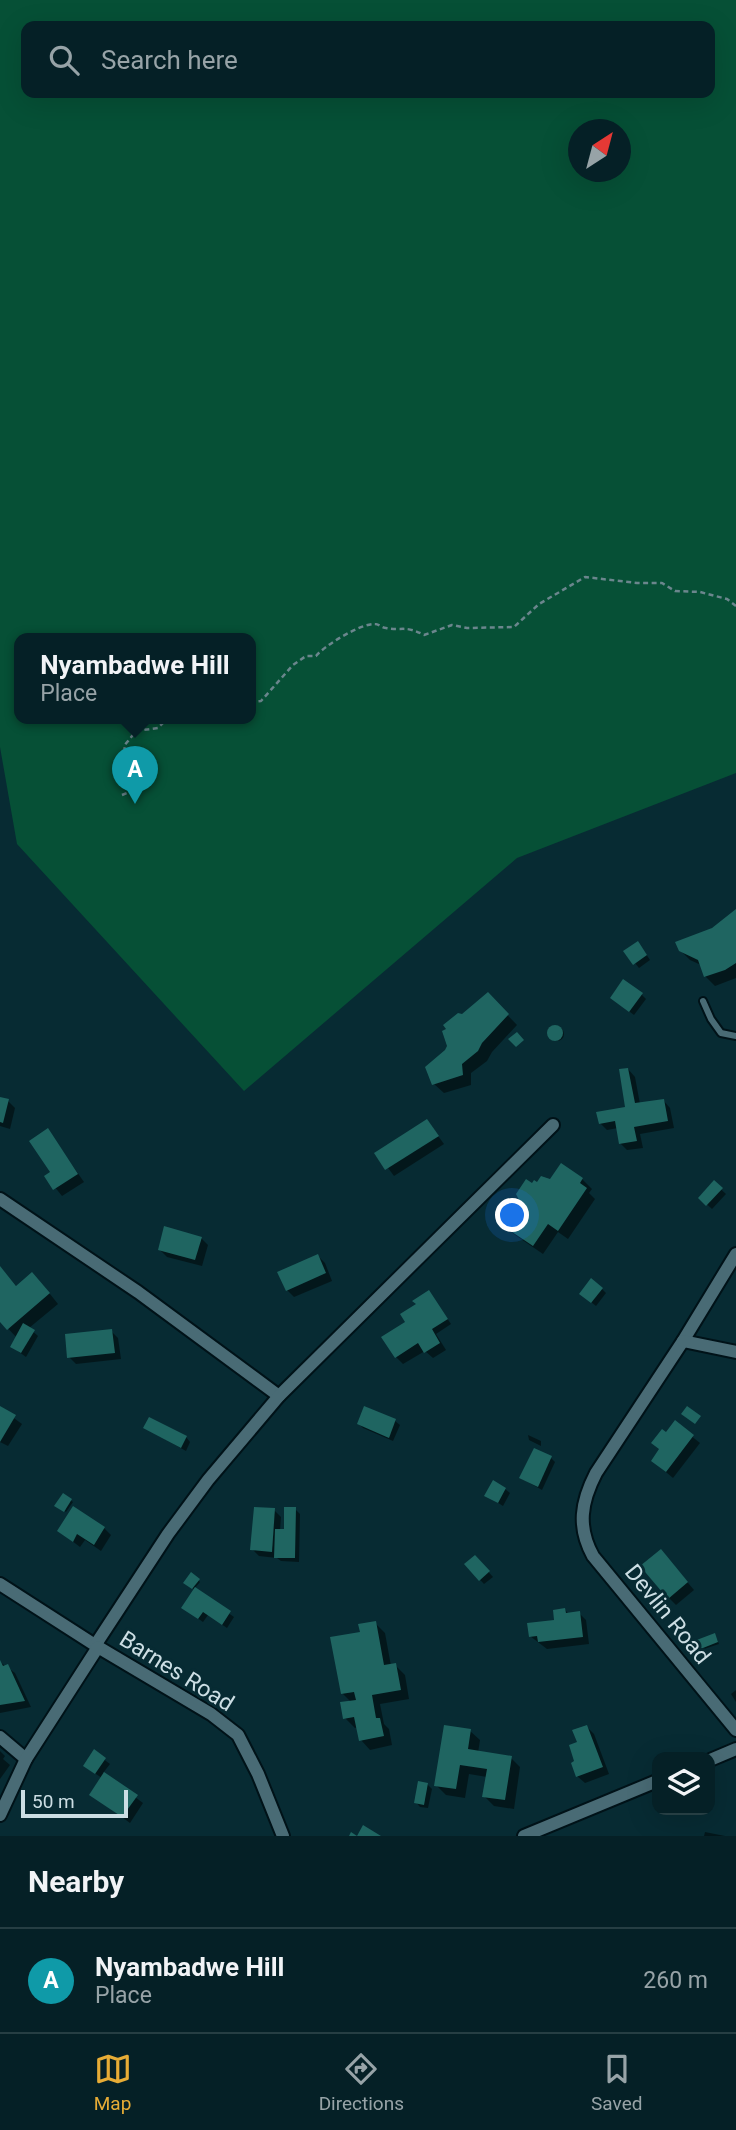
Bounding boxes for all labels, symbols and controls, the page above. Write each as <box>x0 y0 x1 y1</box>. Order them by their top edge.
search box <box>21 21 715 98</box>
icon: search <box>45 41 83 79</box>
text: Search here <box>101 45 238 75</box>
north arrow <box>568 119 631 182</box>
popup <box>14 633 256 724</box>
text: Nyambadwe Hill <box>40 650 230 680</box>
text: Place <box>40 680 97 707</box>
pin: A <box>112 746 158 804</box>
your location <box>495 1198 529 1232</box>
street label: Devlin Road <box>619 1559 716 1670</box>
street label: Barnes Road <box>115 1626 239 1717</box>
map controls <box>652 1752 715 1815</box>
button: layers <box>652 1752 715 1815</box>
scale bar <box>21 1787 128 1819</box>
text: 50 m <box>32 1790 75 1813</box>
text: Nearby <box>28 1864 124 1899</box>
text: Nyambadwe Hill <box>95 1952 284 1982</box>
text: A <box>43 1967 59 1994</box>
text: 260 m <box>643 1967 708 1994</box>
text: Place <box>95 1982 152 2009</box>
tab: Map <box>94 2050 132 2115</box>
tab: Directions <box>319 2050 404 2115</box>
tab: Saved <box>591 2050 642 2115</box>

